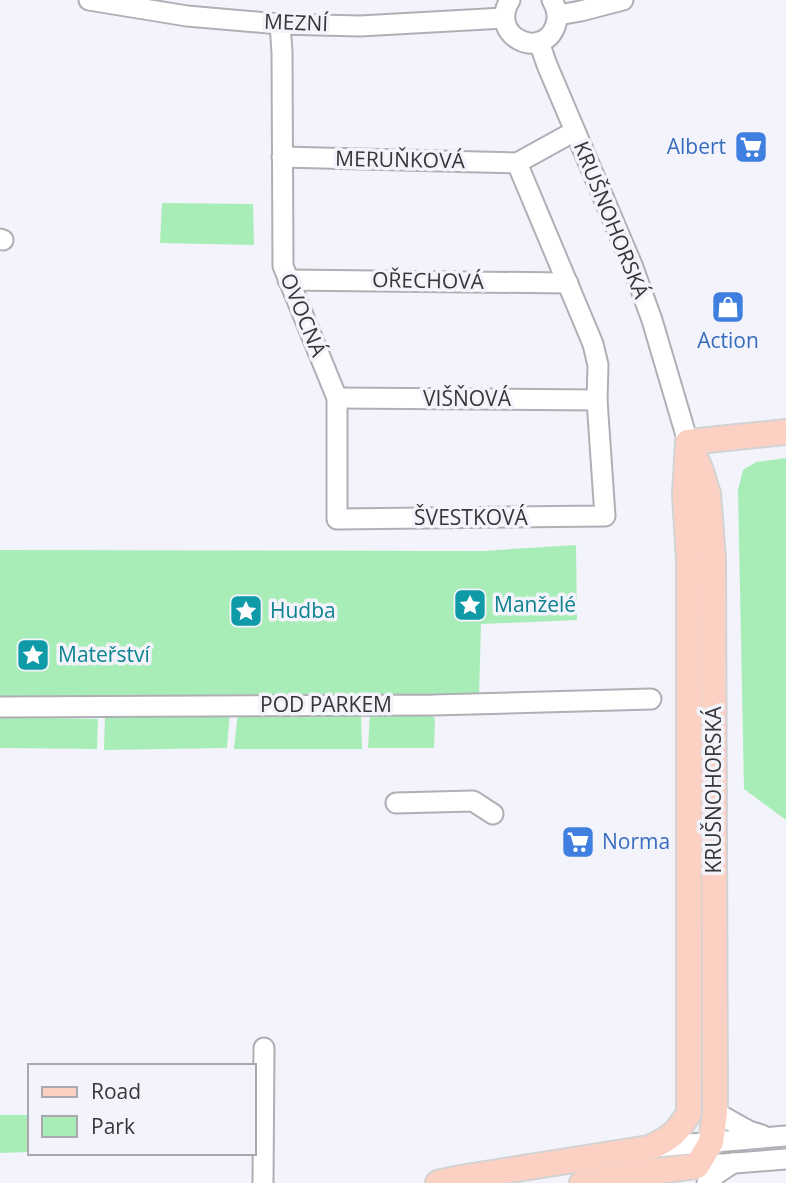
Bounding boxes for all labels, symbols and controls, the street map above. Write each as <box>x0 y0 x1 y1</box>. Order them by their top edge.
street label: MEZNÍ <box>263 7 329 37</box>
supermarket icon: Albert <box>732 128 770 166</box>
place label: Albert <box>667 132 726 160</box>
street label: KRUŠNOHORSKÁ <box>568 137 656 303</box>
street label: MERUŇKOVÁ <box>335 144 466 174</box>
street label: OŘECHOVÁ <box>372 265 485 295</box>
street label: OVOCNÁ <box>275 269 334 361</box>
shop icon: Action <box>709 288 747 326</box>
place label: Action <box>697 326 759 354</box>
street label: VIŠŇOVÁ <box>423 384 512 412</box>
street label: ŠVESTKOVÁ <box>414 503 529 531</box>
place icon: Manželé <box>451 586 489 624</box>
place label: Manželé <box>494 590 576 618</box>
place icon: Hudba <box>227 592 265 630</box>
place label: Hudba <box>270 596 336 624</box>
place icon: Mateřství <box>14 636 52 674</box>
place label: Mateřství <box>58 640 150 668</box>
street label: POD PARKEM <box>260 690 392 718</box>
street label: KRUŠNOHORSKÁ <box>699 706 727 874</box>
supermarket icon: Norma <box>559 823 597 861</box>
place label: Norma <box>602 827 670 855</box>
legend <box>28 1064 256 1155</box>
text: Road <box>91 1077 141 1105</box>
text: Park <box>91 1112 135 1140</box>

